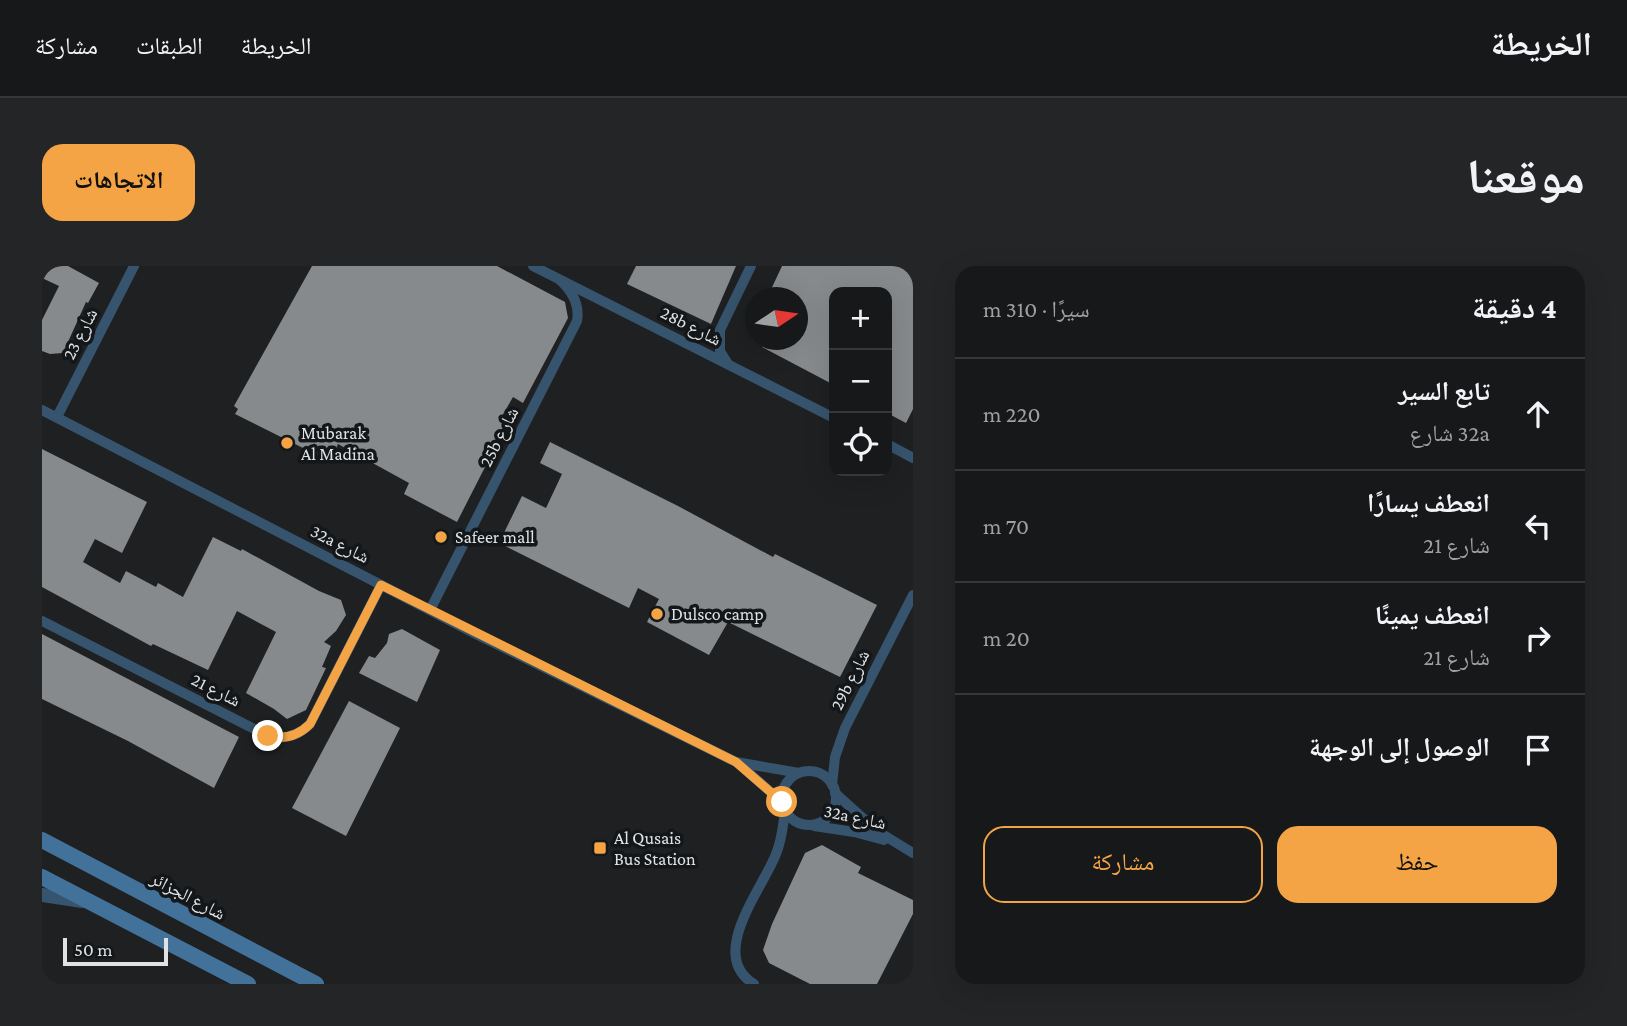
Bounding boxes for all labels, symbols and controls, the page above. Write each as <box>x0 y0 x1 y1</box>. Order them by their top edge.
text: الخريطة <box>1491 25 1592 62</box>
text: مشاركة <box>35 32 98 59</box>
text: الطبقات <box>136 32 203 59</box>
text: الخريطة <box>241 32 311 59</box>
button: الاتجاهات <box>42 144 195 221</box>
text: موقعنا <box>1467 149 1585 204</box>
north arrow <box>745 287 808 350</box>
map controls <box>829 287 892 476</box>
button: + <box>829 287 892 350</box>
text: 4 دقيقة <box>1472 291 1557 324</box>
text: سيرًا · 310 m <box>983 296 1090 322</box>
street label: 28b شارع <box>657 302 725 351</box>
street label: شارع 23 <box>59 305 102 363</box>
button: − <box>829 350 892 413</box>
text: تابع السير <box>1398 377 1490 406</box>
icon: ahead <box>1519 395 1557 433</box>
text: 220 m <box>983 401 1041 427</box>
street label: 25b شارع <box>476 404 523 470</box>
button: locate <box>829 413 892 476</box>
text: 32a شارع <box>1410 420 1490 446</box>
place label: Mubarak Al Madina <box>301 423 375 464</box>
marker: Mubarak Al Madina <box>279 435 295 451</box>
text: انعطف يسارًا <box>1367 489 1490 518</box>
icon: left <box>1519 507 1557 545</box>
text: 70 m <box>983 513 1029 539</box>
street label: 32a شارع <box>307 521 373 568</box>
place label: Safeer mall <box>455 527 535 547</box>
marker: Safeer mall <box>433 529 449 545</box>
text: شارع 21 <box>1423 532 1490 558</box>
text: انعطف يمينًا <box>1375 601 1490 630</box>
place label: Dulsco camp <box>671 604 764 624</box>
marker: Dulsco camp <box>649 606 665 622</box>
icon: right <box>1519 619 1557 657</box>
text: 20 m <box>983 625 1030 651</box>
text: شارع 21 <box>1423 644 1490 670</box>
street label: 29b شارع <box>826 647 874 714</box>
street label: شارع 21 <box>188 669 244 712</box>
route end <box>252 720 283 751</box>
icon: arrive <box>1519 731 1557 769</box>
text: الوصول إلى الوجهة <box>1309 733 1490 762</box>
route start <box>766 786 797 817</box>
street label: 32a شارع <box>822 801 888 834</box>
button: مشاركة <box>983 826 1263 903</box>
button: حفظ <box>1277 826 1557 903</box>
place label: Al Qusais Bus Station <box>614 828 696 869</box>
marker: Al Qusais Bus Station <box>592 840 608 856</box>
street label: شارع الجزائر <box>146 868 229 925</box>
scale bar <box>63 935 168 967</box>
text: 50 m <box>74 939 113 960</box>

